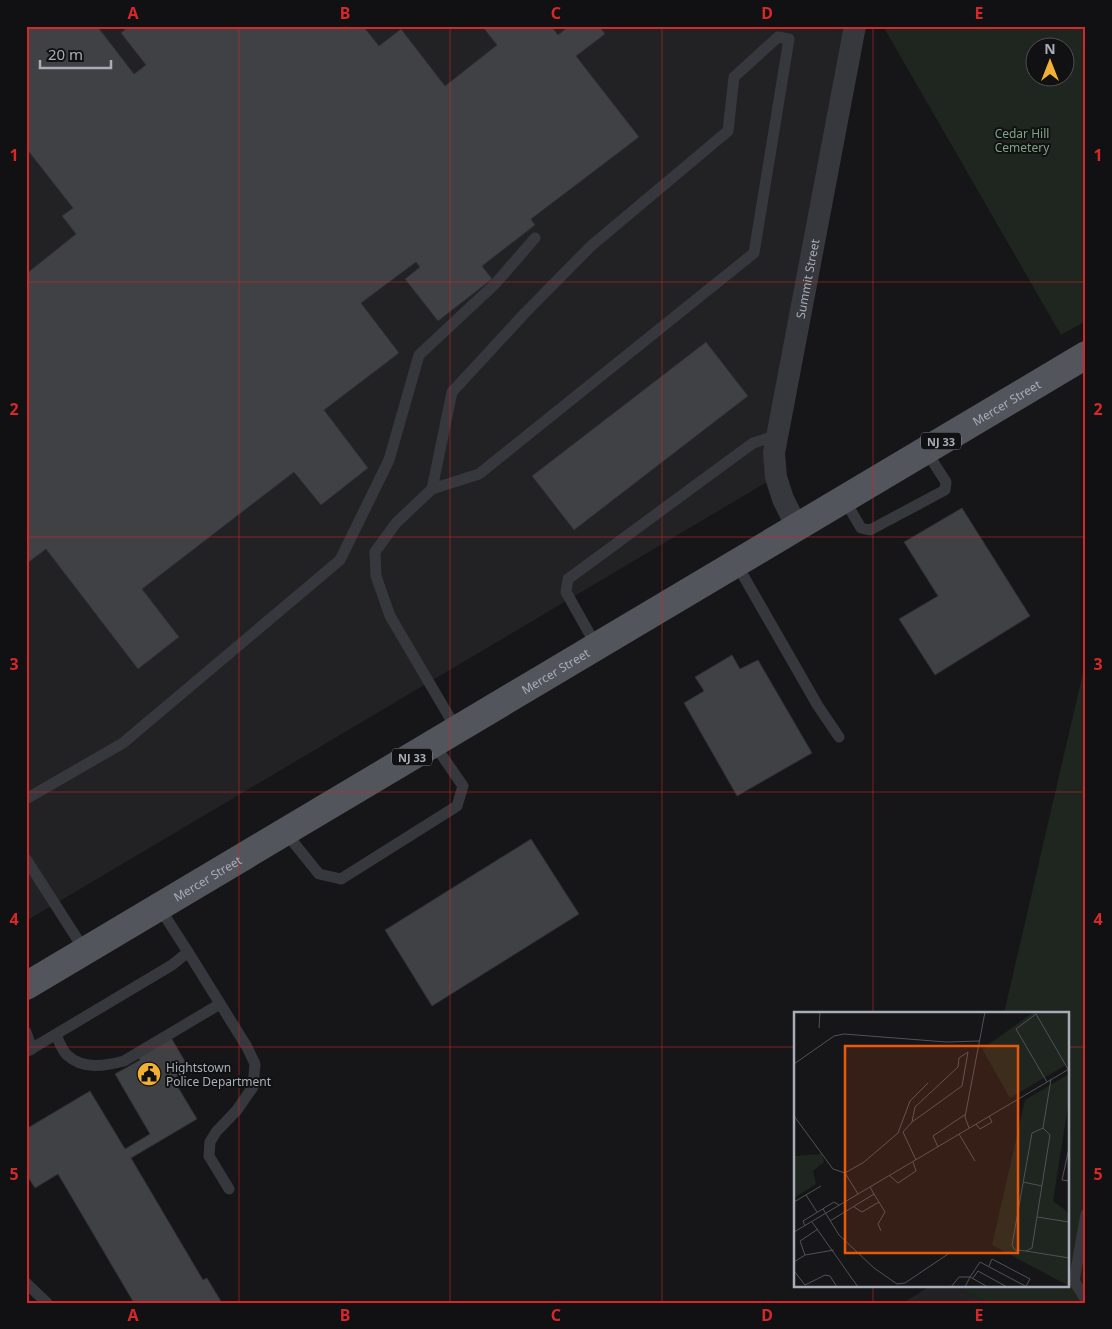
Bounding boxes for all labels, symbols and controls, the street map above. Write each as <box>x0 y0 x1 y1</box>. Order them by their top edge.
text: A <box>127 2 139 24</box>
text: B <box>340 2 350 24</box>
text: C <box>551 2 561 24</box>
text: D <box>761 2 773 24</box>
text: E <box>975 2 984 24</box>
scale bar <box>40 38 111 70</box>
north arrow <box>1024 38 1074 88</box>
text: N <box>1044 39 1056 58</box>
text: 20 m <box>48 44 83 64</box>
park label: Cedar Hill Cemetery <box>995 125 1050 156</box>
text: 1 <box>9 144 19 166</box>
text: 1 <box>1093 144 1103 166</box>
street label: Summit Street <box>791 237 823 320</box>
street label: Mercer Street <box>969 375 1044 429</box>
text: 2 <box>9 398 19 420</box>
text: 2 <box>1093 398 1103 420</box>
road number: NJ 33 <box>921 432 961 450</box>
street label: Mercer Street <box>518 644 593 698</box>
text: 3 <box>9 653 19 675</box>
text: 3 <box>1093 653 1103 675</box>
road number: NJ 33 <box>392 749 432 766</box>
street label: Mercer Street <box>170 851 245 905</box>
text: 4 <box>9 908 19 930</box>
text: 4 <box>1093 908 1103 930</box>
inset map <box>794 1012 1070 1286</box>
place label: Hightstown Police Department <box>166 1059 272 1090</box>
public building icon: Hightstown Police Department <box>136 1061 162 1087</box>
text: 5 <box>9 1163 19 1185</box>
text: 5 <box>1093 1163 1103 1185</box>
text: A <box>127 1304 139 1326</box>
text: B <box>340 1304 350 1326</box>
text: C <box>551 1304 561 1326</box>
text: D <box>761 1304 773 1326</box>
text: E <box>975 1304 984 1326</box>

